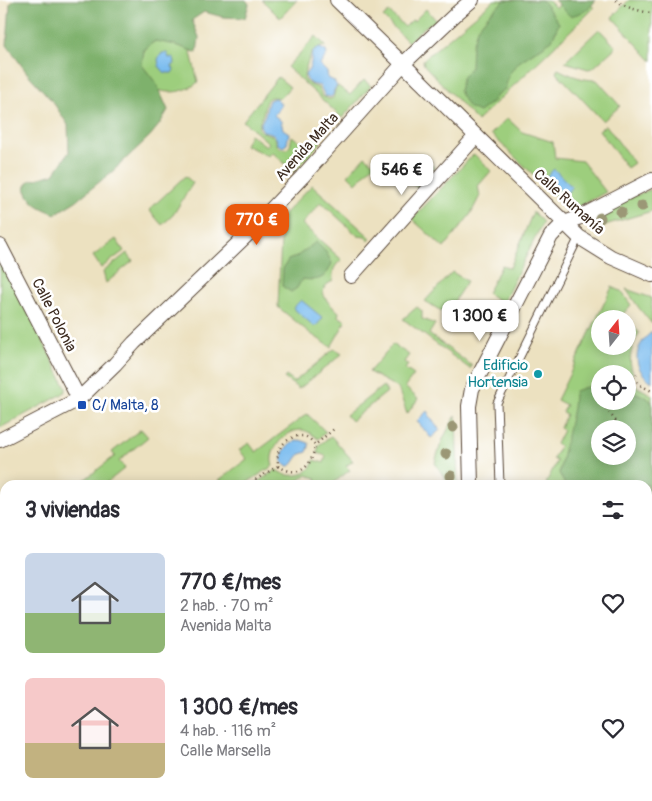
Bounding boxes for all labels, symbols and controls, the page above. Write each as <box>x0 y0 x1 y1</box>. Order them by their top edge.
street label: Avenida Malta <box>271 109 343 185</box>
pin: 546 € <box>367 154 437 196</box>
text: 546 € <box>381 160 423 180</box>
street label: Calle Rumanía <box>529 165 609 239</box>
pin: 770 € <box>222 204 292 246</box>
text: 770 € <box>236 210 278 230</box>
street label: Calle Polonia <box>27 275 81 355</box>
pin: 1 300 € <box>434 300 526 342</box>
text: 1 300 € <box>453 306 507 326</box>
north arrow <box>591 310 636 355</box>
map controls <box>591 310 636 465</box>
place label: Edificio Hortensia <box>467 356 528 392</box>
button: locate <box>591 365 636 410</box>
marker: Edificio Hortensia <box>532 368 544 380</box>
place label: C/ Malta, 8 <box>92 396 159 415</box>
marker: C/ Malta, 8 <box>76 399 88 411</box>
button: layers <box>591 420 636 465</box>
icon: filters <box>599 496 627 524</box>
text: 3 viviendas <box>25 497 120 524</box>
text: 770 €/mes <box>180 569 281 596</box>
icon: home <box>65 573 125 633</box>
icon: heart <box>599 589 627 617</box>
text: 2 hab. · 70 m² <box>180 596 273 616</box>
text: Avenida Malta <box>180 616 272 636</box>
text: 1 300 €/mes <box>180 694 298 721</box>
icon: home <box>65 698 125 758</box>
icon: heart <box>599 714 627 742</box>
text: 4 hab. · 116 m² <box>180 721 276 741</box>
text: Calle Marsella <box>180 741 271 761</box>

